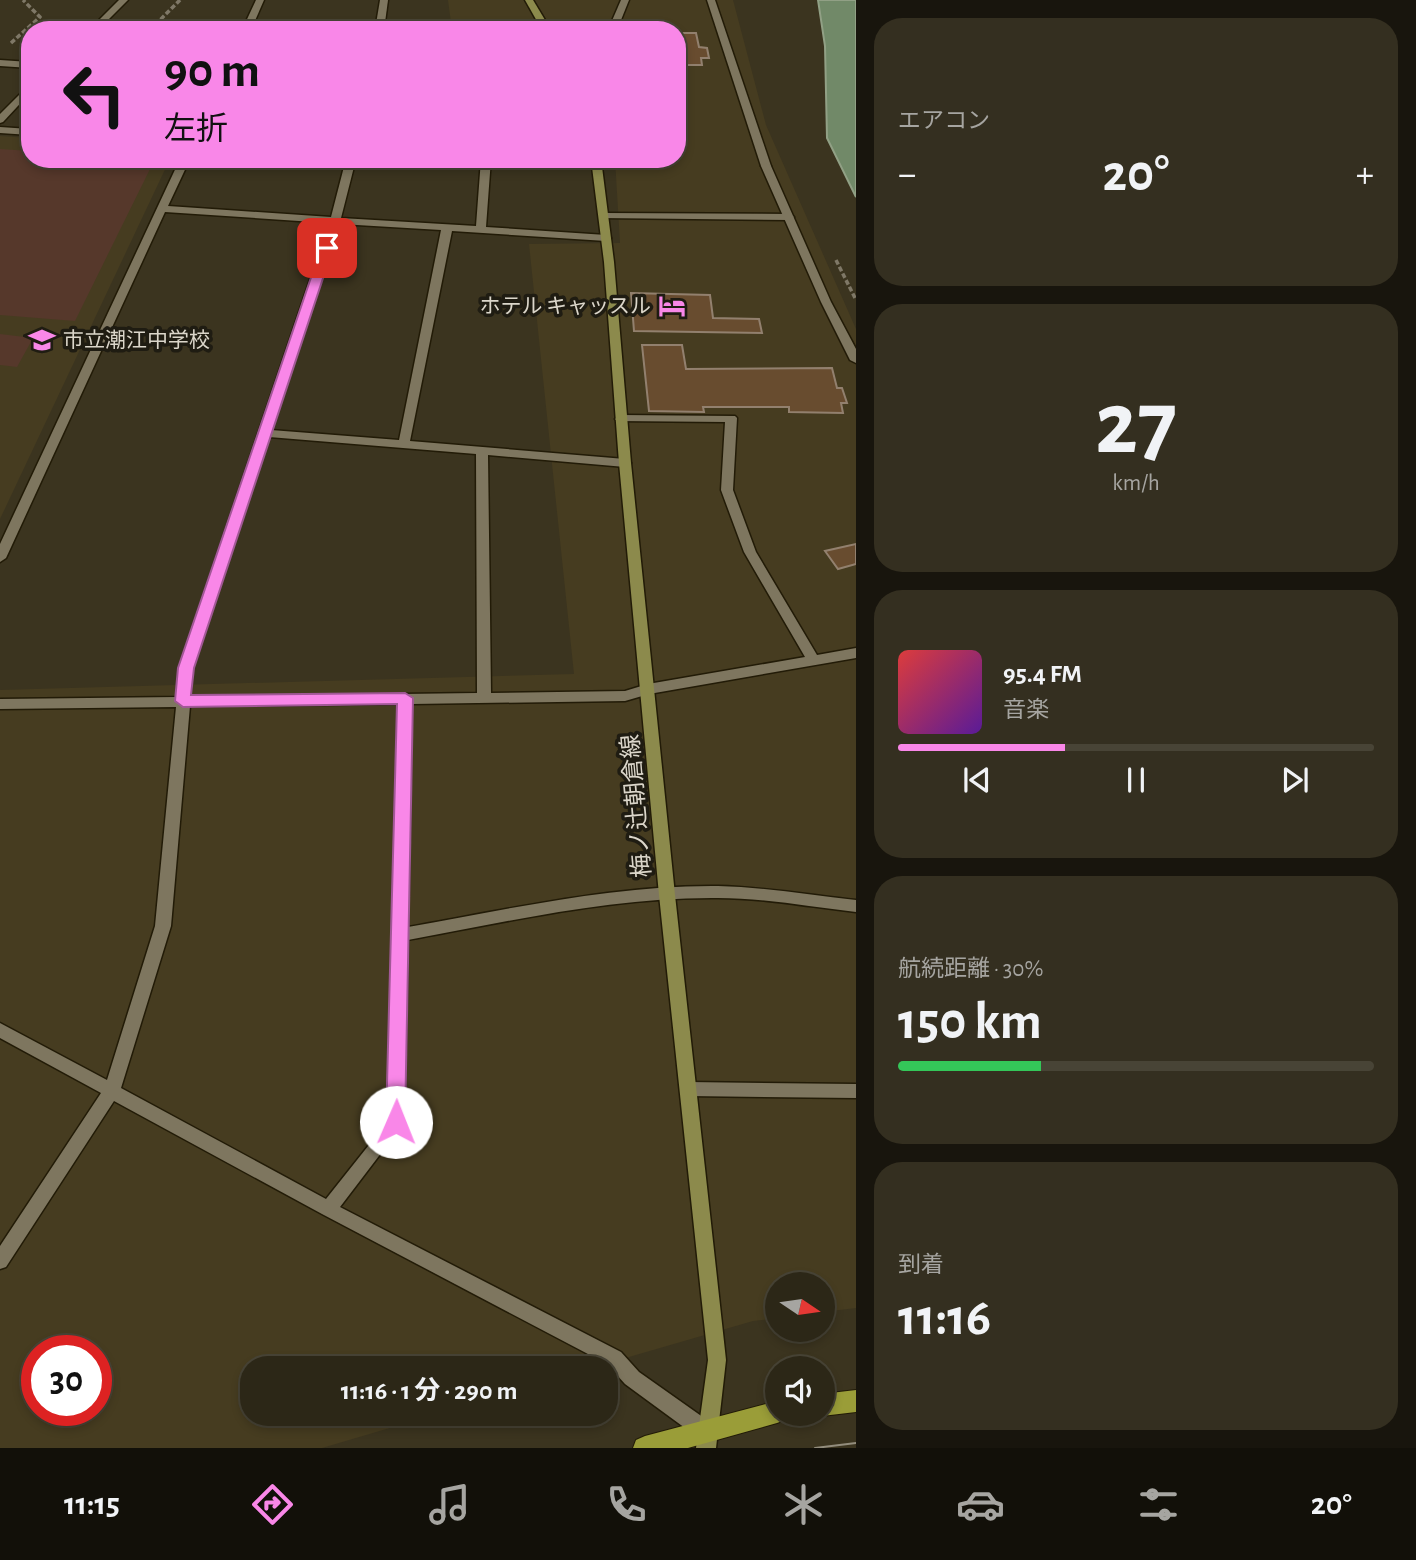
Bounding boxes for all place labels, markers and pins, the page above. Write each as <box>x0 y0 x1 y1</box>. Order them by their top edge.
pin <box>297 218 357 278</box>
hotel icon: ホテル キャッスル <box>657 291 687 321</box>
place label: ホテル キャッスル <box>480 296 651 317</box>
school or university icon: 市立潮江中学校 <box>27 325 57 355</box>
place label: 市立潮江中学校 <box>63 329 210 351</box>

